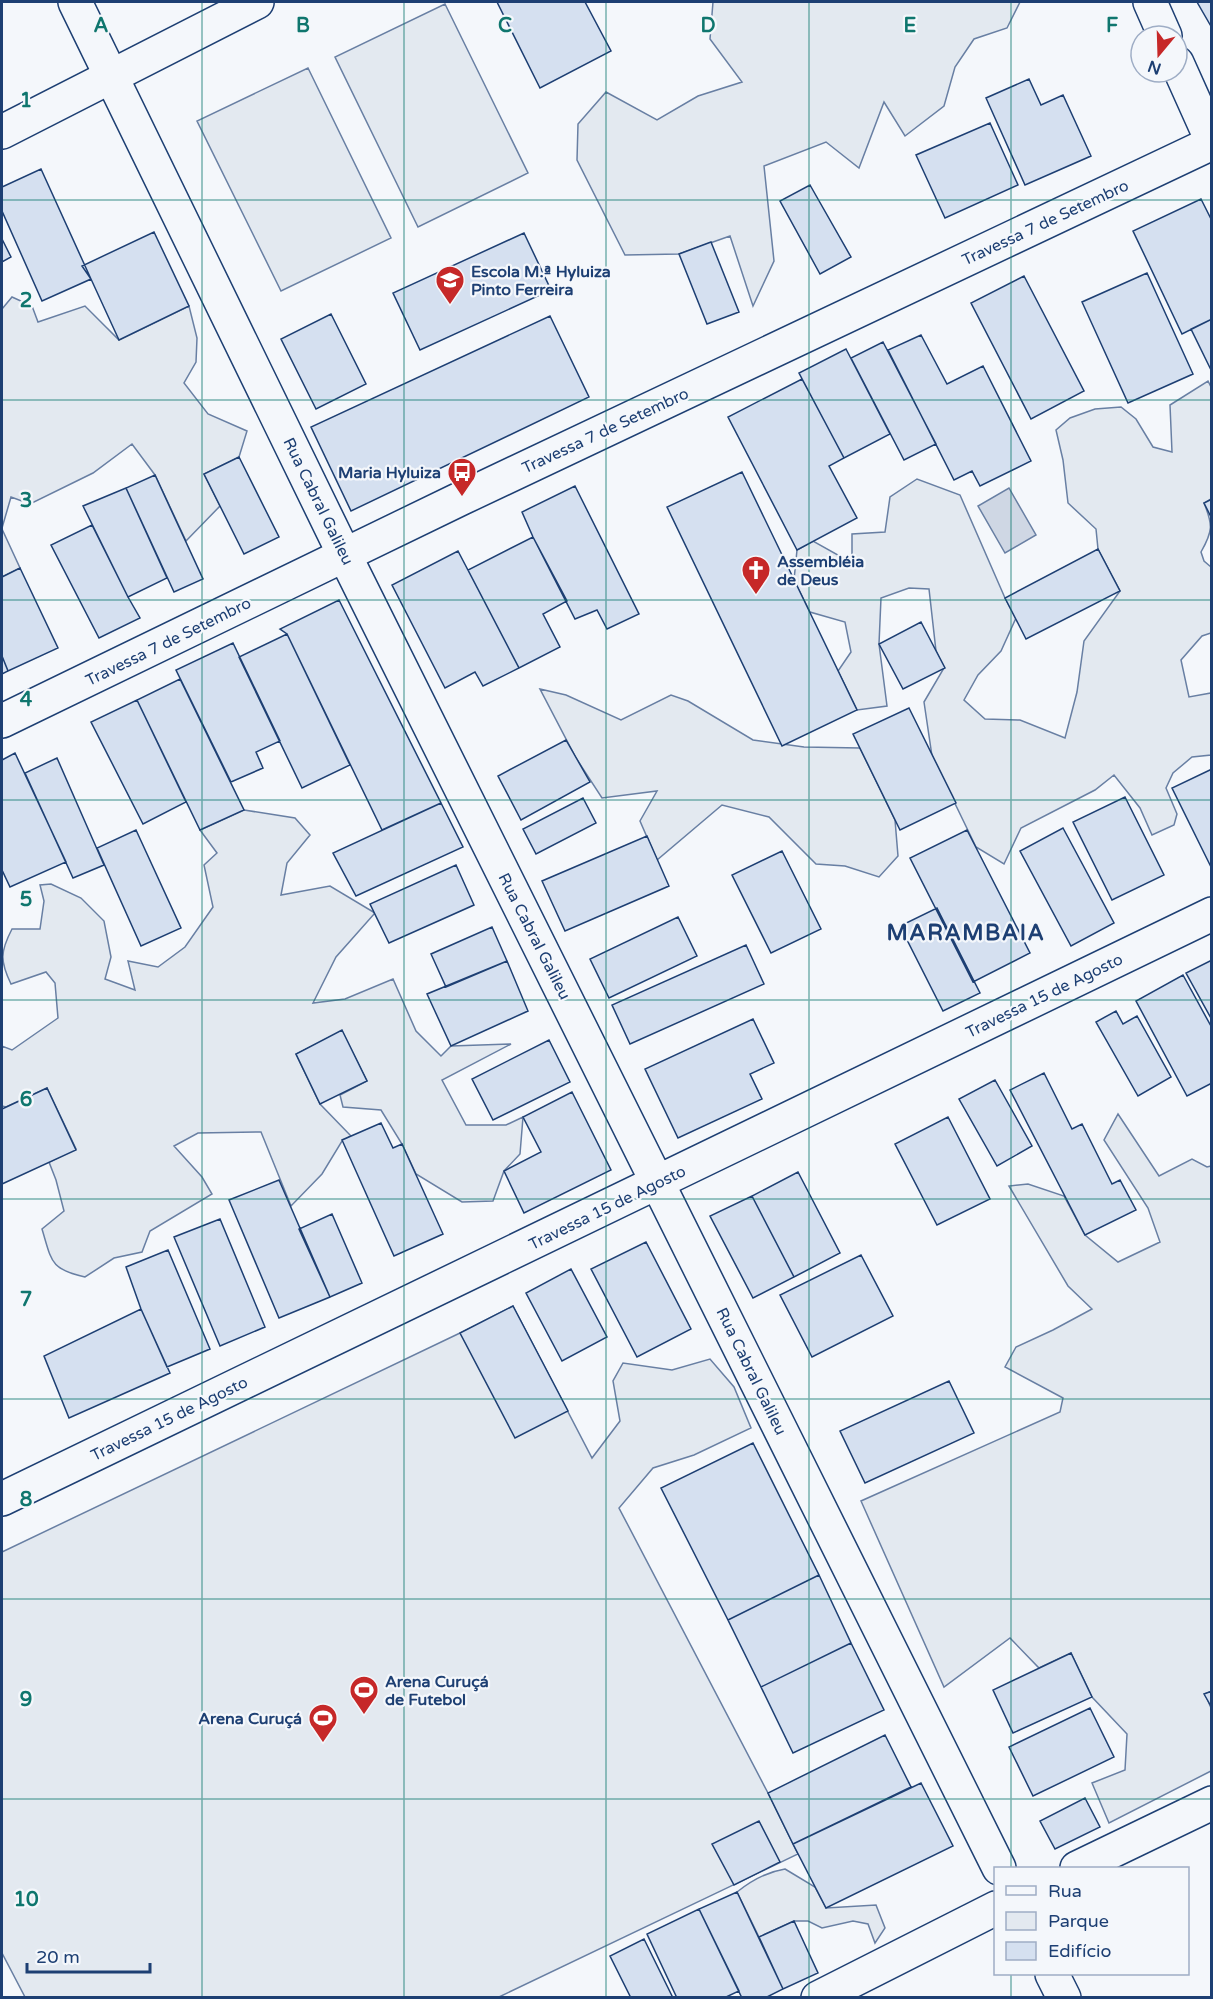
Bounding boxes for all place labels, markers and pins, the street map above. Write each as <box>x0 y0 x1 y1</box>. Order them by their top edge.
place label: Escola M.ª Hyluiza Pinto Ferreira <box>471 262 611 300</box>
school or university icon: Escola M.ª Hyluiza Pinto Ferreira <box>434 264 466 306</box>
bus stop icon: Maria Hyluiza <box>446 456 478 498</box>
place label: Maria Hyluiza <box>338 463 441 483</box>
place label: Assembléia de Deus <box>777 552 864 590</box>
church icon: Assembléia de Deus <box>740 554 772 596</box>
place label: Arena Curuçá de Futebol <box>385 1672 489 1710</box>
sports icon: Arena Curuçá de Futebol <box>348 1674 380 1716</box>
sports icon: Arena Curuçá <box>307 1702 339 1744</box>
place label: Arena Curuçá <box>198 1709 302 1729</box>

